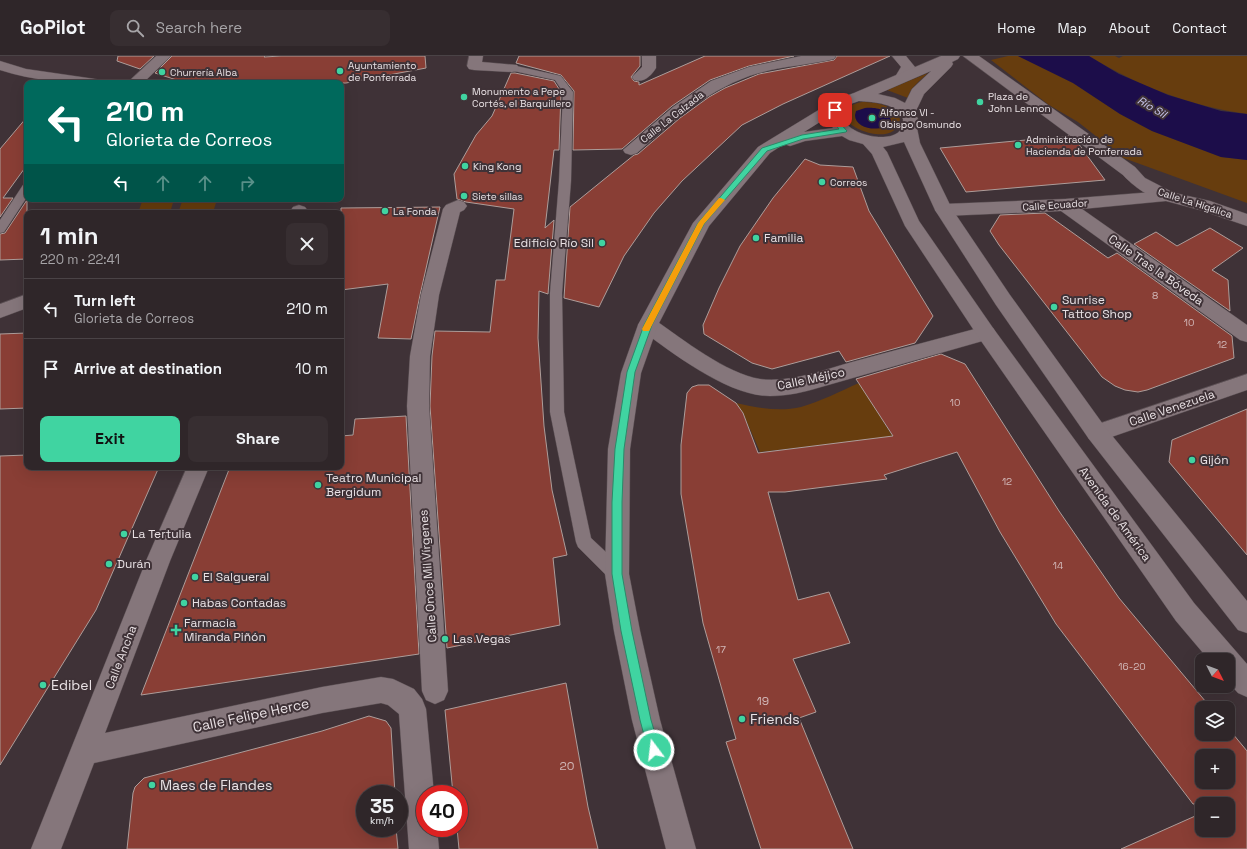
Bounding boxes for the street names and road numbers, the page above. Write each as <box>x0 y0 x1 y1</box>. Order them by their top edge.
street label: Calle La Calzada <box>638 88 707 146</box>
street label: Calle La Higálica <box>1156 185 1234 221</box>
street label: Calle Ecuador <box>1022 196 1088 214</box>
street label: Calle Tras la Bóveda <box>1105 231 1207 309</box>
street label: Calle Méjico <box>776 364 846 394</box>
street label: Calle Venezuela <box>1127 386 1217 430</box>
street label: Avenida de América <box>1075 464 1155 564</box>
street label: Calle Once Mil Vírgenes <box>415 509 441 643</box>
street label: Calle Ancha <box>102 623 140 691</box>
street label: Calle Felipe Herce <box>191 694 311 736</box>

